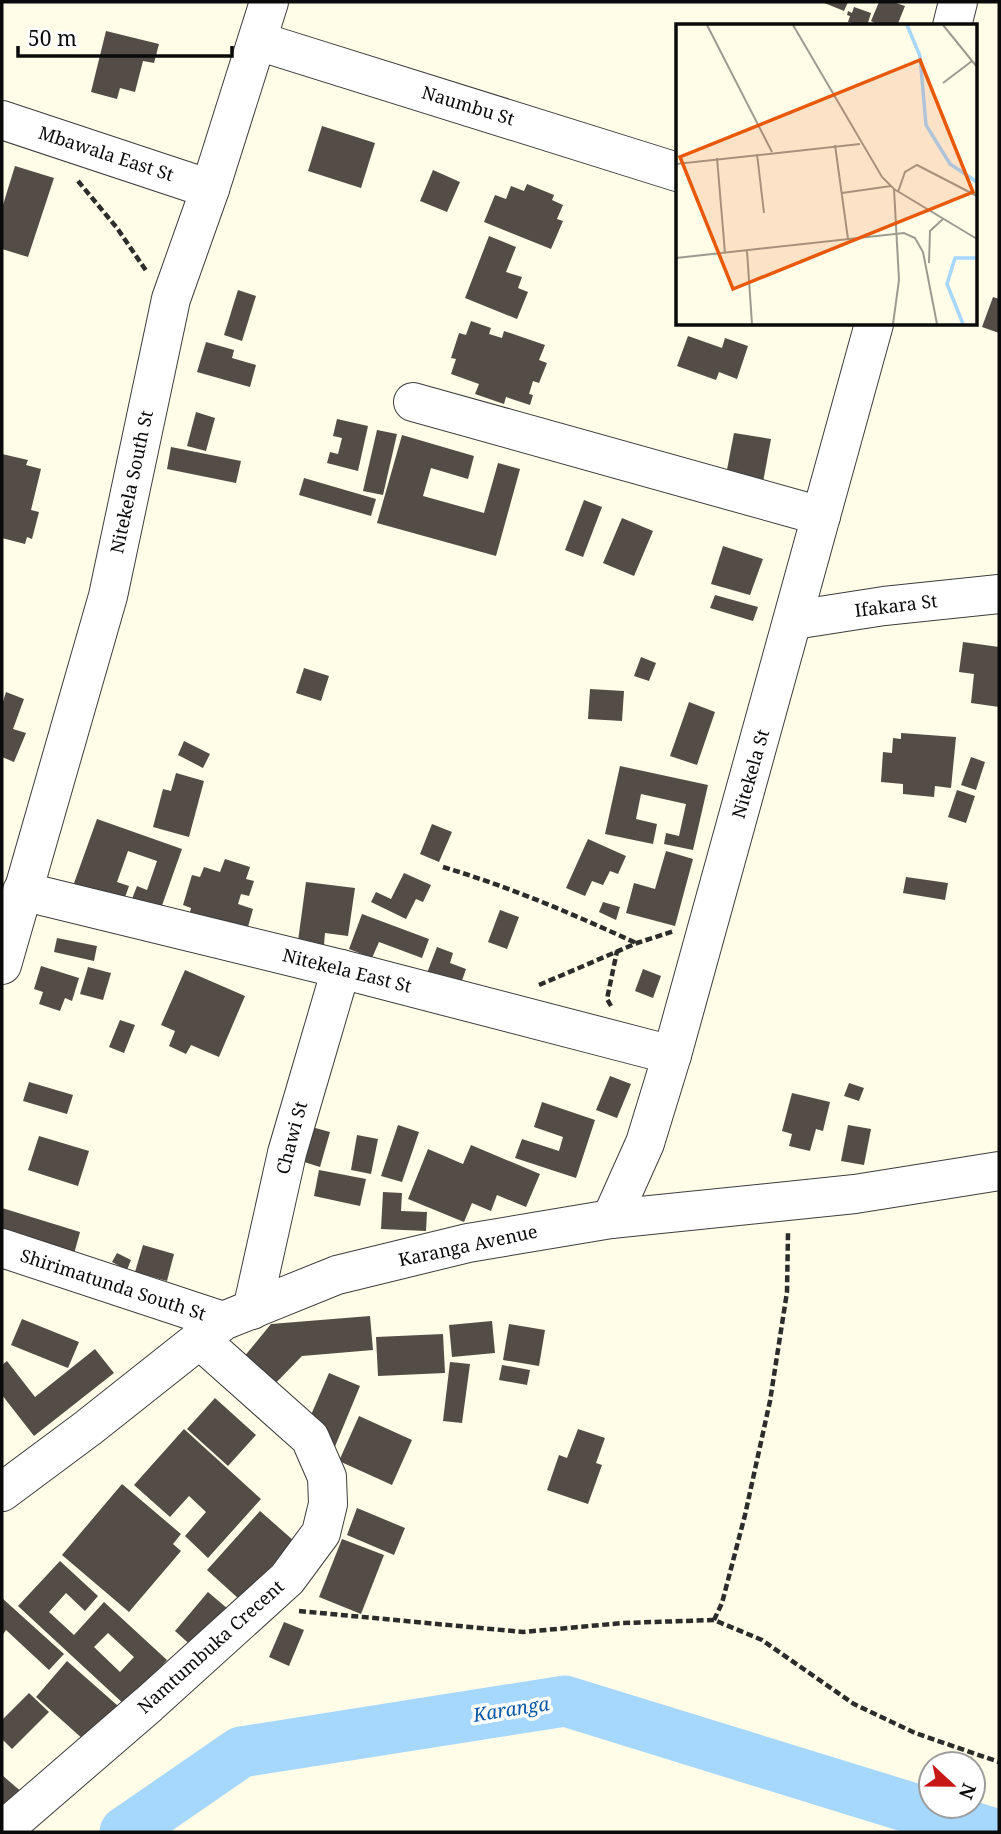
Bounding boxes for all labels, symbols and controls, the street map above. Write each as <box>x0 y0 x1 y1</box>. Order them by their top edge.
scale bar <box>18 14 231 58</box>
text: 50 m <box>28 24 77 52</box>
inset map <box>676 24 976 326</box>
street label: Naumbu St <box>419 80 518 130</box>
street label: Mbawala East St <box>36 120 177 186</box>
street label: Nitekela South St <box>104 408 158 556</box>
street label: Ifakara St <box>853 588 939 622</box>
street label: Nitekela St <box>726 726 774 821</box>
street label: Nitekela East St <box>280 942 414 998</box>
street label: Chawi St <box>270 1099 312 1177</box>
street label: Karanga Avenue <box>396 1219 539 1271</box>
street label: Shirimatunda South St <box>17 1243 209 1325</box>
street label: Namtumbuka Crecent <box>132 1574 289 1718</box>
water label: Karanga <box>470 1690 551 1728</box>
north arrow <box>917 1750 987 1820</box>
text: N <box>953 1780 983 1803</box>

